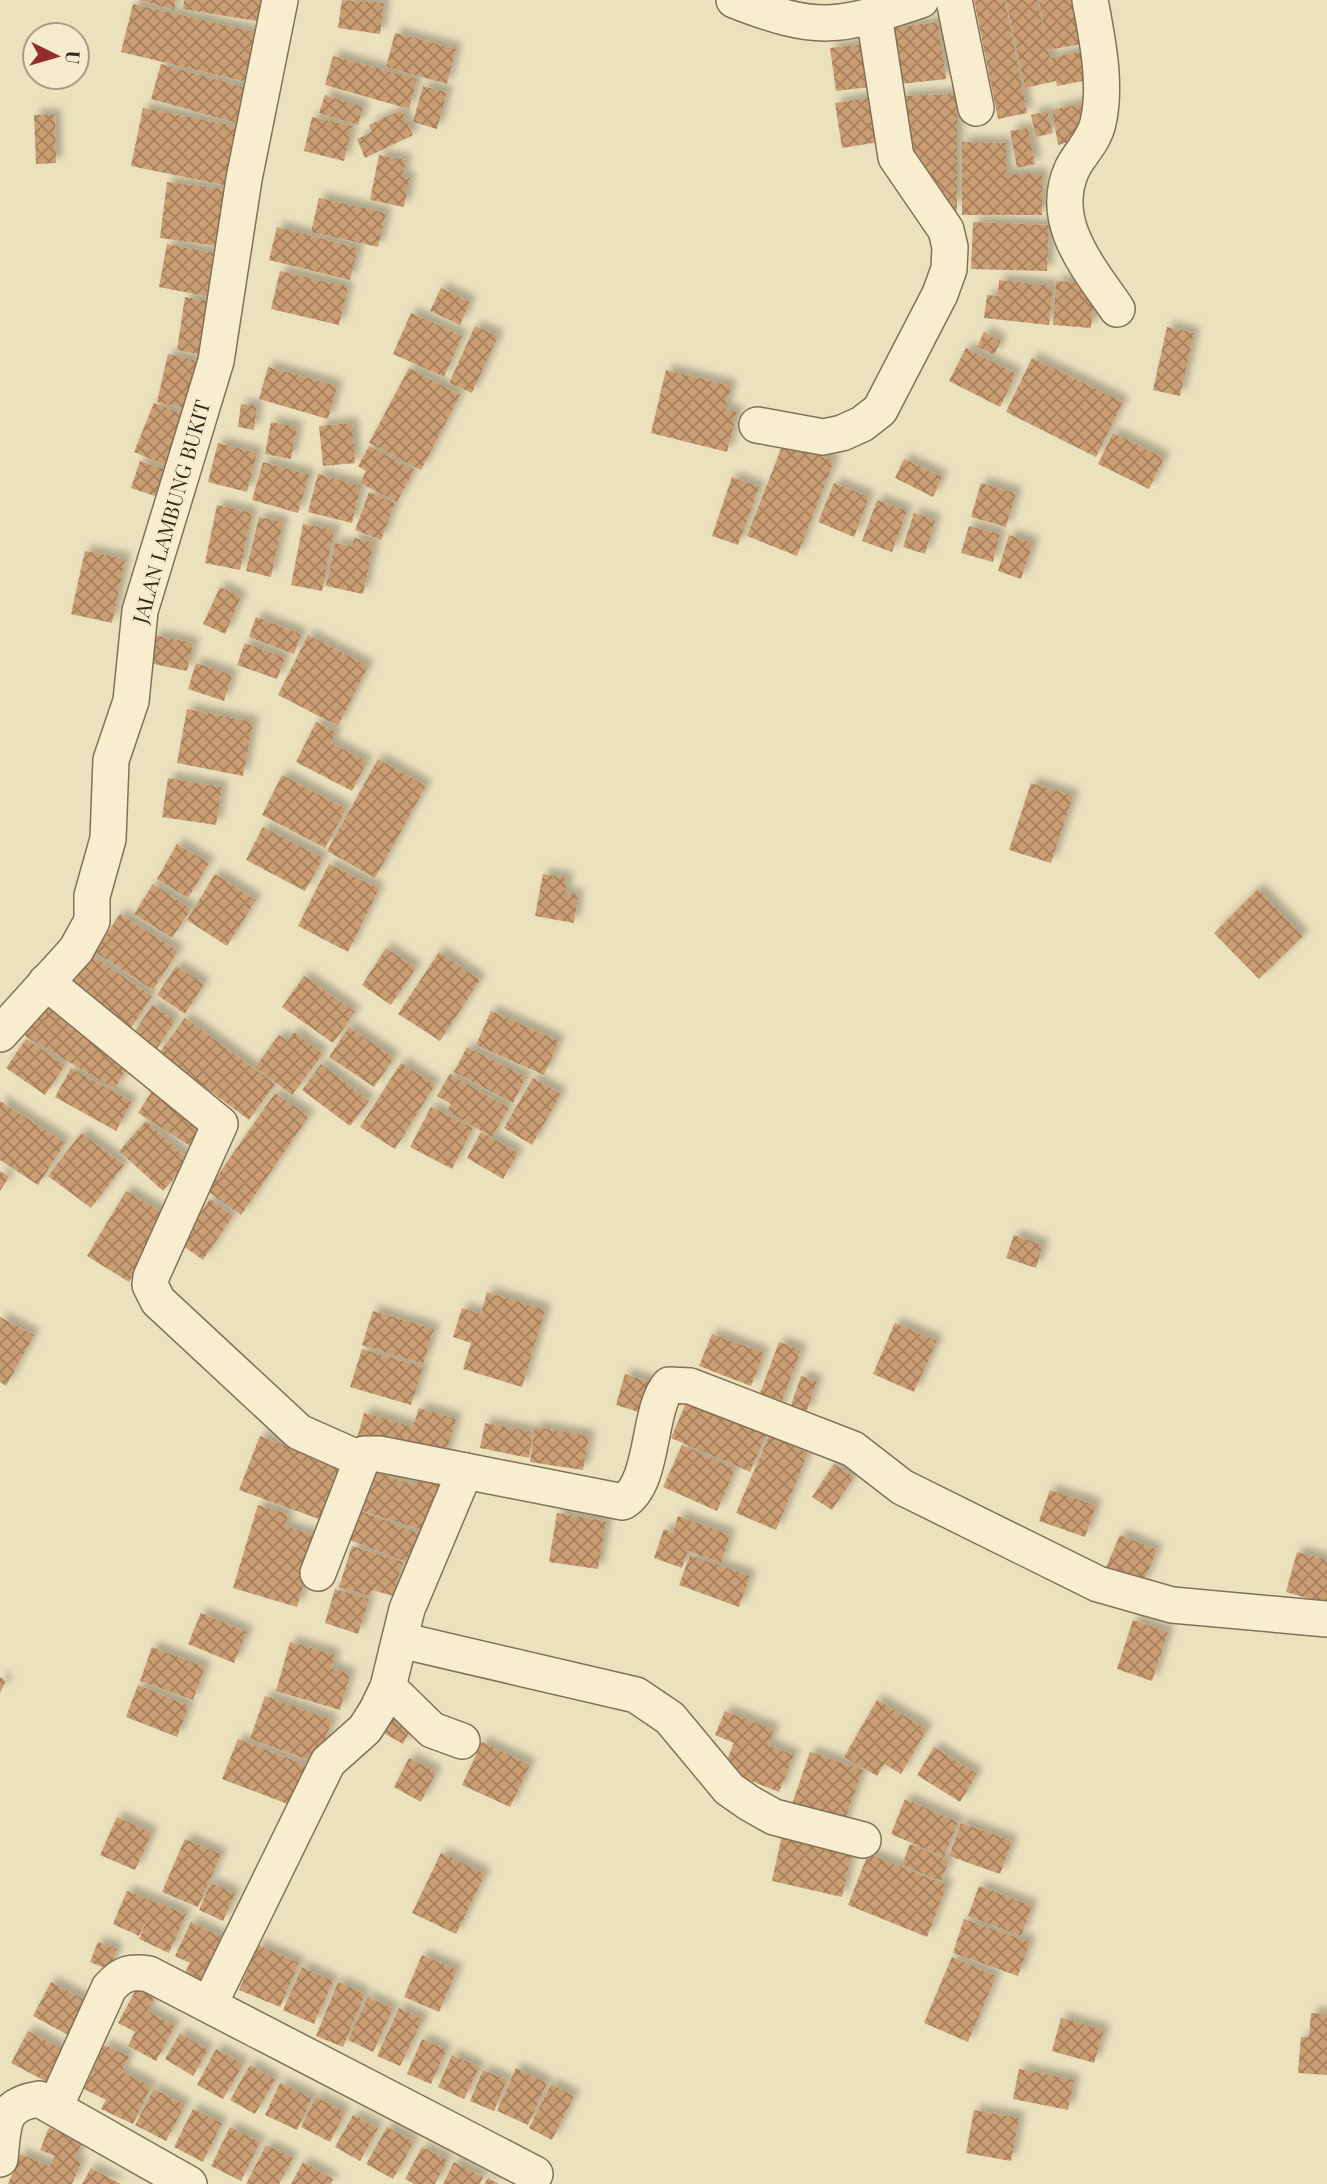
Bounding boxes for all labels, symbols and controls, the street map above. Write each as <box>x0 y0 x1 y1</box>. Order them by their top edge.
north arrow <box>21 21 91 91</box>
text: U <box>60 50 87 65</box>
street label: JALAN LAMBUNG BUKIT <box>124 396 215 627</box>

